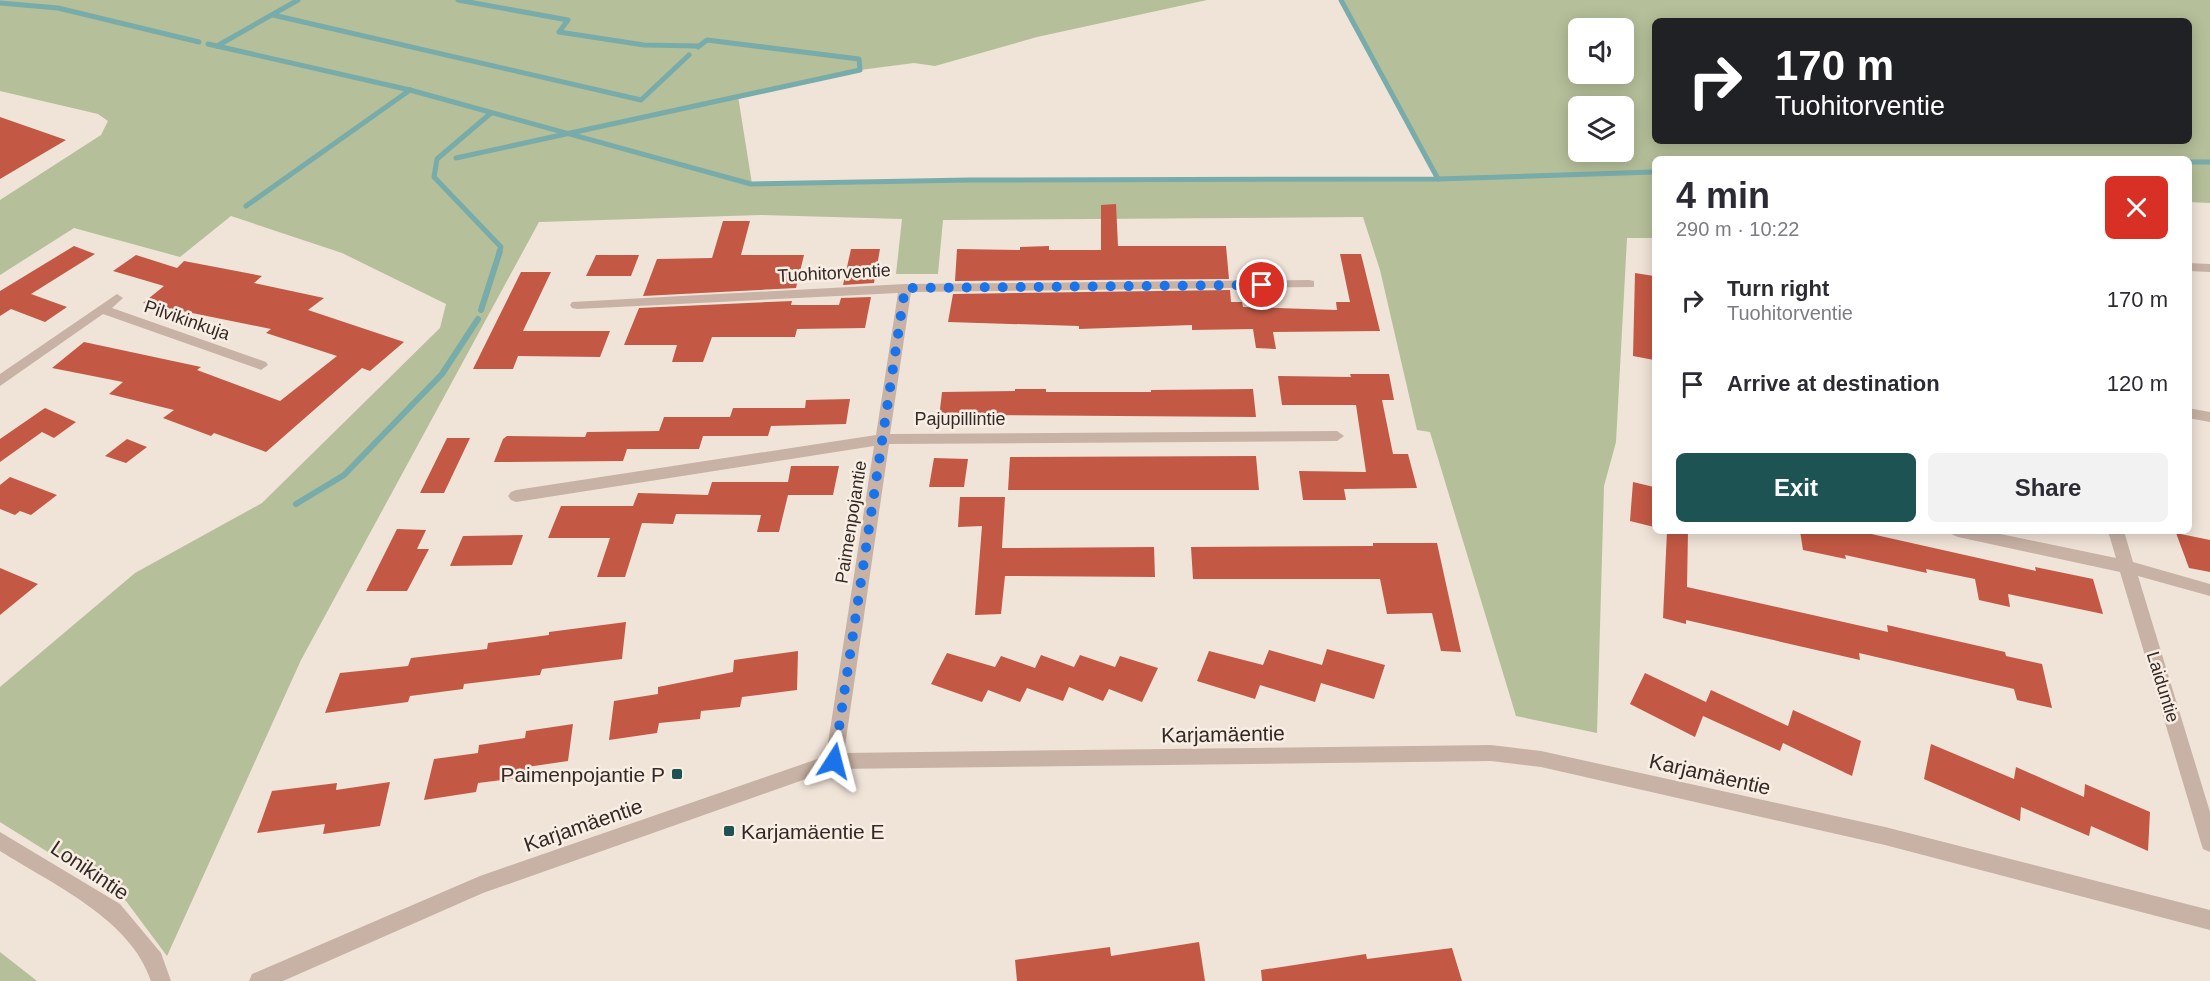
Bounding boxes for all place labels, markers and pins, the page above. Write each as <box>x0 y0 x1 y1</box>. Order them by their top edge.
pin <box>1236 259 1287 310</box>
place label: Paimenpojantie P <box>500 763 665 786</box>
marker: Paimenpojantie P <box>670 767 684 781</box>
place label: Karjamäentie E <box>741 820 885 843</box>
marker: Karjamäentie E <box>722 824 736 838</box>

